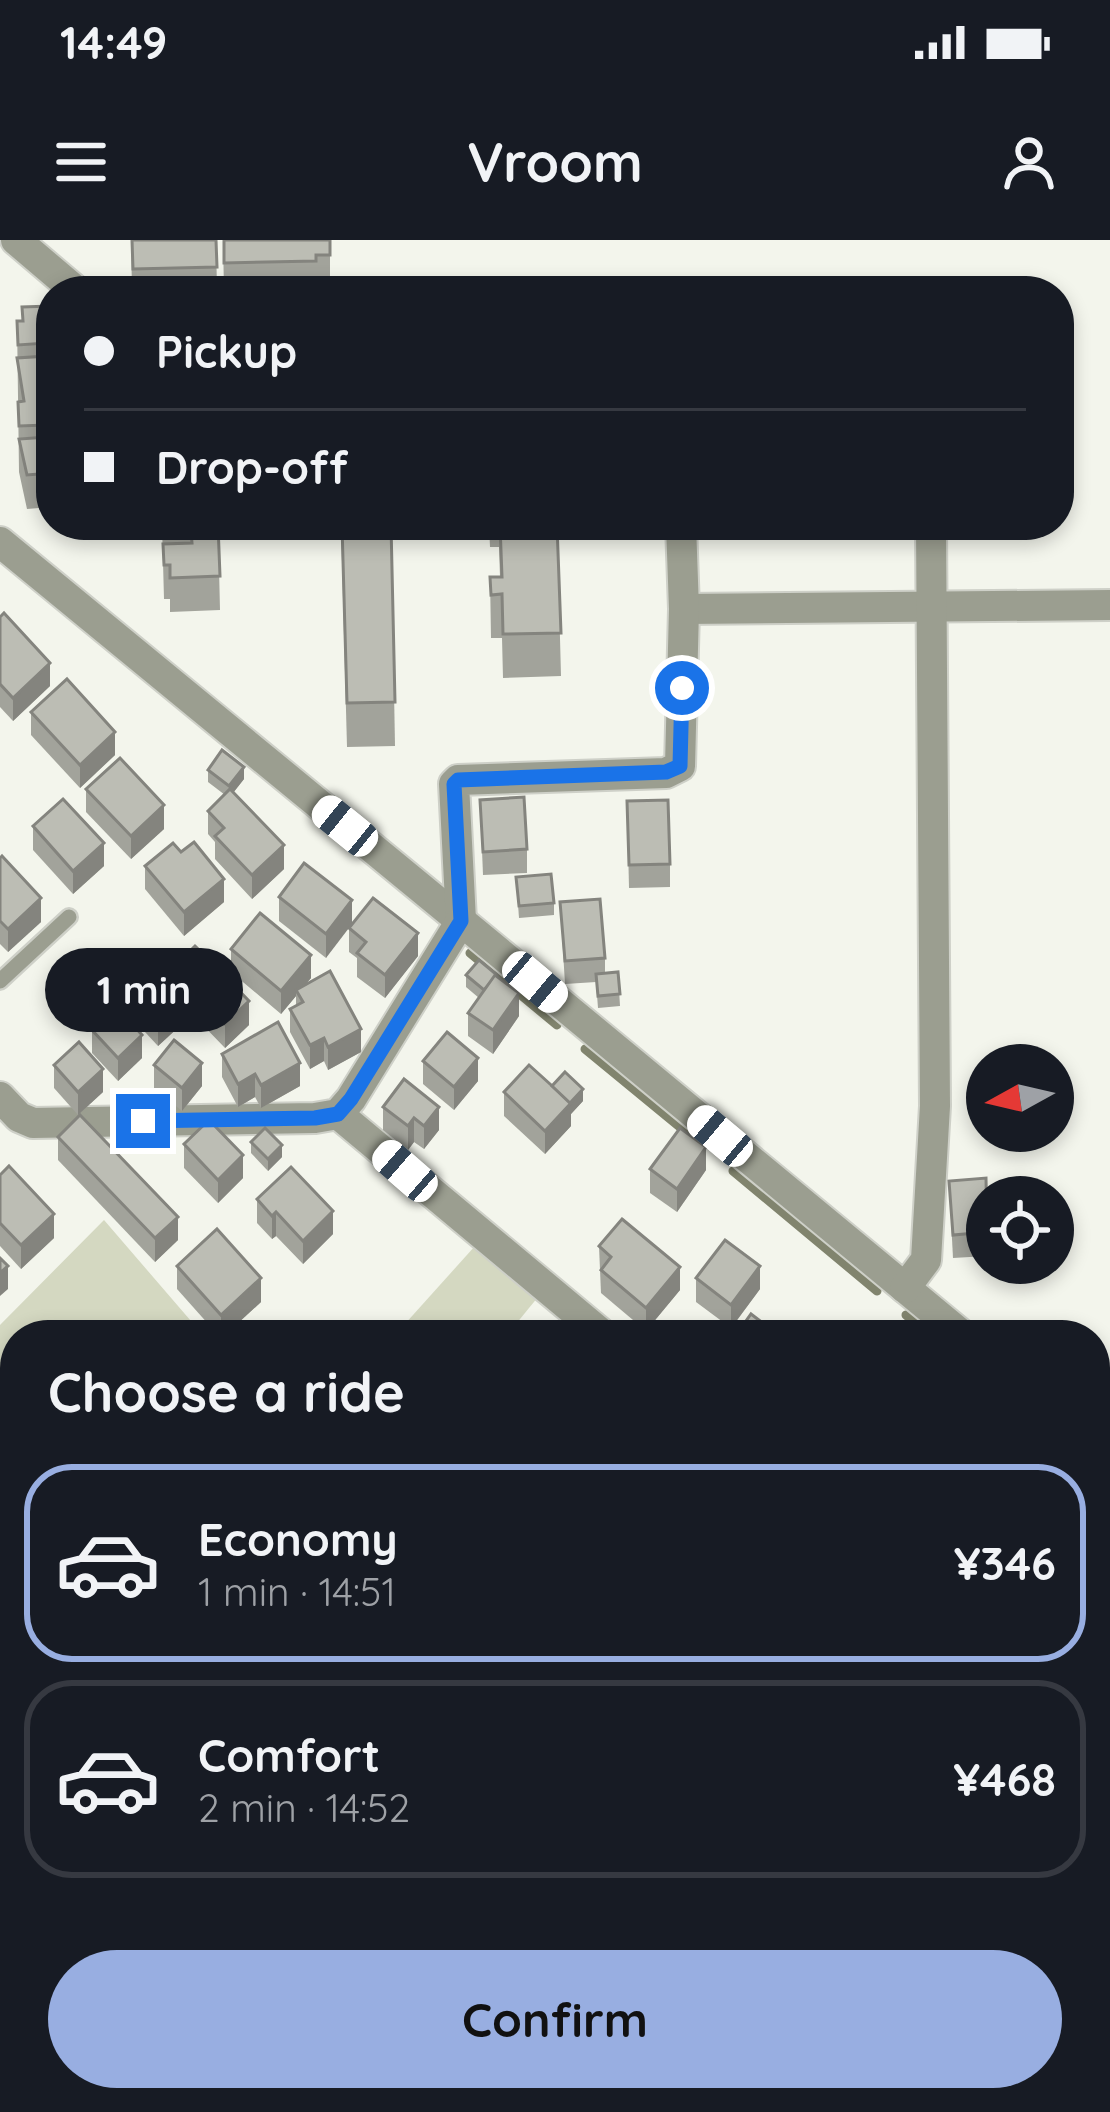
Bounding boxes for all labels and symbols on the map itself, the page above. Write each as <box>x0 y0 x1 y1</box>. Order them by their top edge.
route start <box>655 661 709 715</box>
car <box>306 789 384 863</box>
car <box>496 945 574 1019</box>
callout: 1 min <box>44 947 242 1031</box>
north arrow <box>966 1044 1074 1152</box>
route end <box>116 1094 170 1148</box>
car <box>681 1099 759 1173</box>
car <box>366 1134 444 1208</box>

